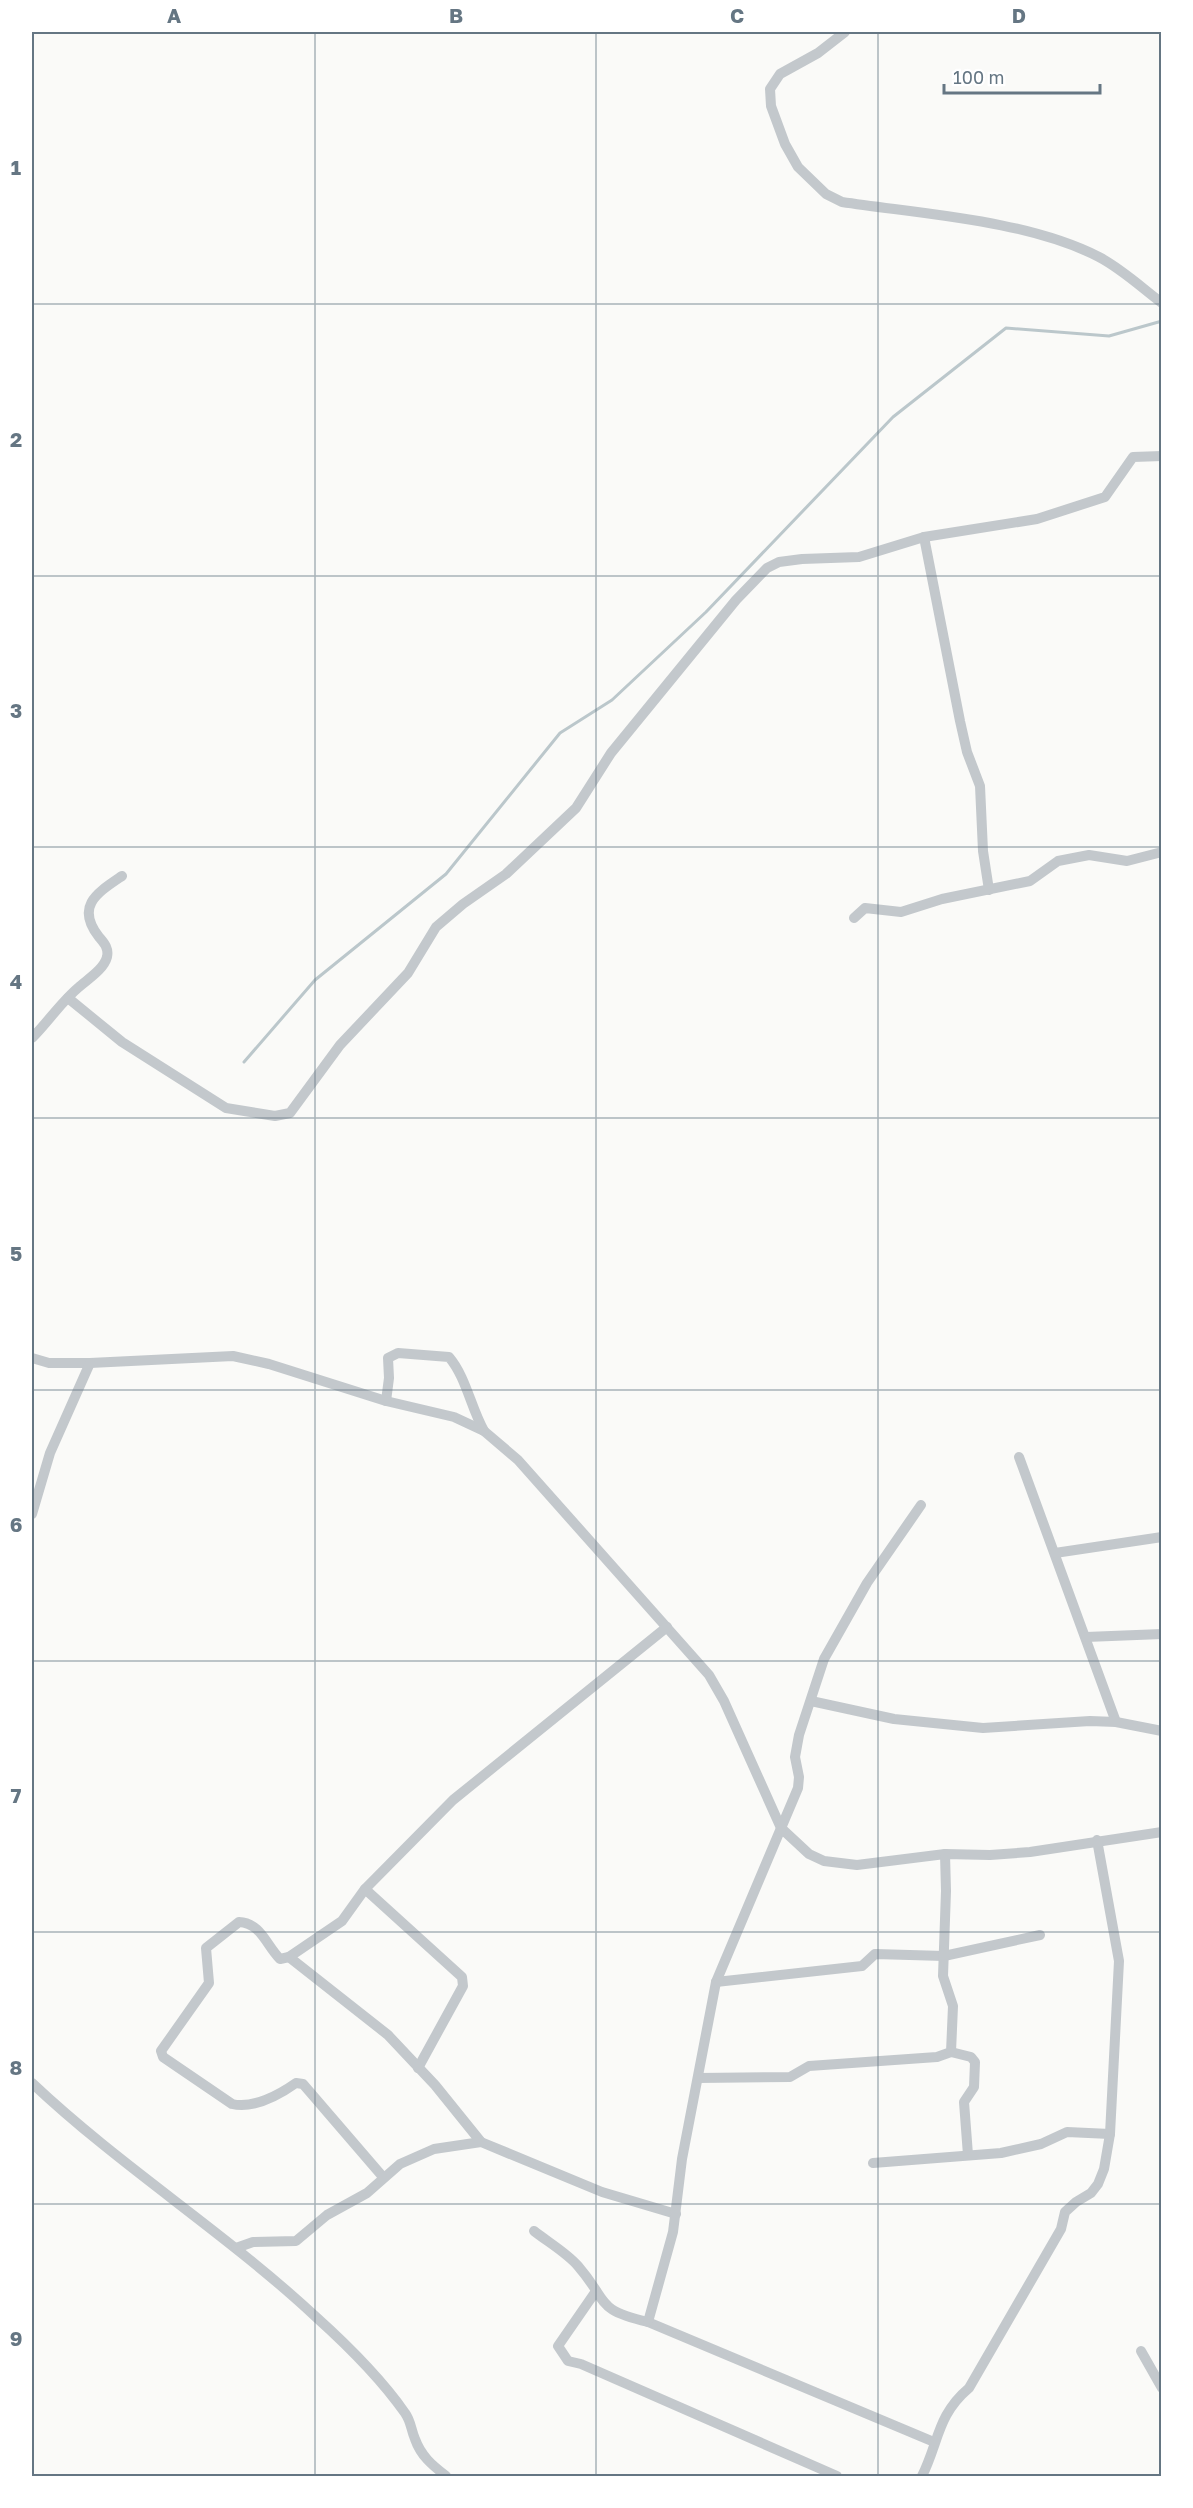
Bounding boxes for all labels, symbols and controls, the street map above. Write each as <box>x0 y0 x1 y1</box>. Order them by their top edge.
text: A <box>167 3 181 27</box>
text: B <box>449 3 463 27</box>
text: C <box>730 3 744 27</box>
text: D <box>1012 3 1026 27</box>
scale bar <box>944 57 1100 95</box>
text: 100 m <box>953 66 1004 88</box>
text: 1 <box>11 155 21 179</box>
text: 2 <box>10 427 22 451</box>
text: 3 <box>10 698 22 722</box>
text: 4 <box>10 969 22 993</box>
text: 5 <box>10 1241 22 1265</box>
text: 6 <box>10 1512 22 1536</box>
text: 7 <box>11 1783 22 1807</box>
text: 8 <box>10 2055 22 2079</box>
text: 9 <box>10 2326 22 2350</box>

